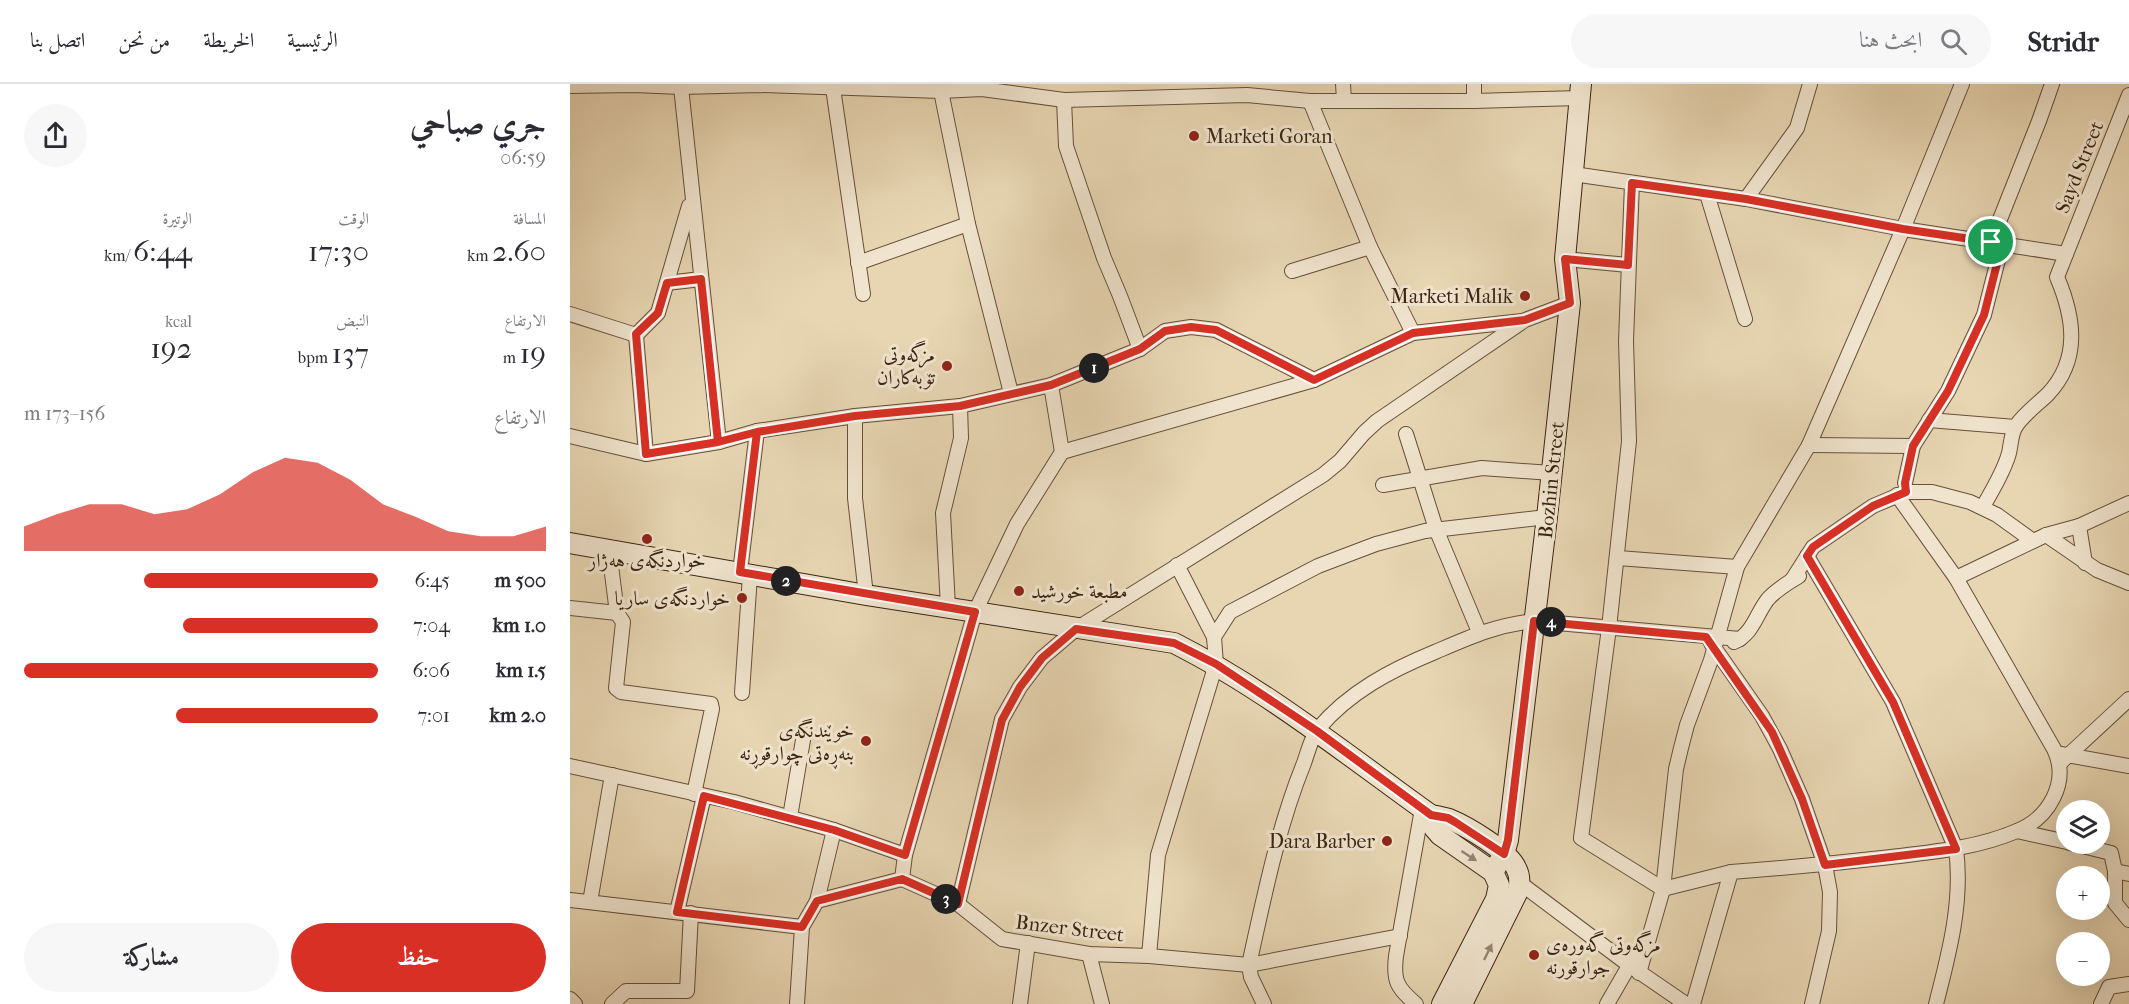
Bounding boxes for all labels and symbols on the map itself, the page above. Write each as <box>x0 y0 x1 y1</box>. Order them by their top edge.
street label: Sayd Street <box>2051 118 2108 217</box>
place label: Marketi Goran <box>1206 125 1333 148</box>
marker: Marketi Goran <box>1187 129 1201 143</box>
pin <box>1965 216 2016 267</box>
place label: Marketi Malik <box>1391 285 1514 308</box>
marker: Marketi Malik <box>1518 289 1532 303</box>
place label: مزگەوتی تۆبەکاران <box>877 340 935 390</box>
pin: 1 <box>1079 353 1109 383</box>
marker: مزگەوتی تۆبەکاران <box>940 359 954 373</box>
street label: Bozhin Street <box>1534 420 1569 540</box>
marker: خواردنگەی هەژار <box>640 532 654 546</box>
place label: خواردنگەی هەژار <box>586 548 706 573</box>
pin: 2 <box>771 566 801 596</box>
place label: مطبعة خورشيد <box>1031 580 1128 604</box>
marker: مطبعة خورشيد <box>1012 584 1026 598</box>
place label: خواردنگەی ساریا <box>615 586 730 611</box>
marker: خواردنگەی ساریا <box>735 591 749 605</box>
pin: 4 <box>1536 607 1566 637</box>
place label: خوێندنگەی بنەڕەتی چوارقوڕنە <box>739 718 854 769</box>
marker: خوێندنگەی بنەڕەتی چوارقوڕنە <box>859 734 873 748</box>
place label: Dara Barber <box>1269 830 1375 853</box>
marker: Dara Barber <box>1380 834 1394 848</box>
one-way arrow <box>1461 850 1477 861</box>
pin: 3 <box>931 884 961 914</box>
street label: Bnzer Street <box>1014 910 1125 947</box>
place label: مزگەوتی گەورەی جوارقورنە <box>1546 930 1661 980</box>
one-way arrow <box>1483 943 1493 960</box>
marker: مزگەوتی گەورەی جوارقورنە <box>1527 948 1541 962</box>

